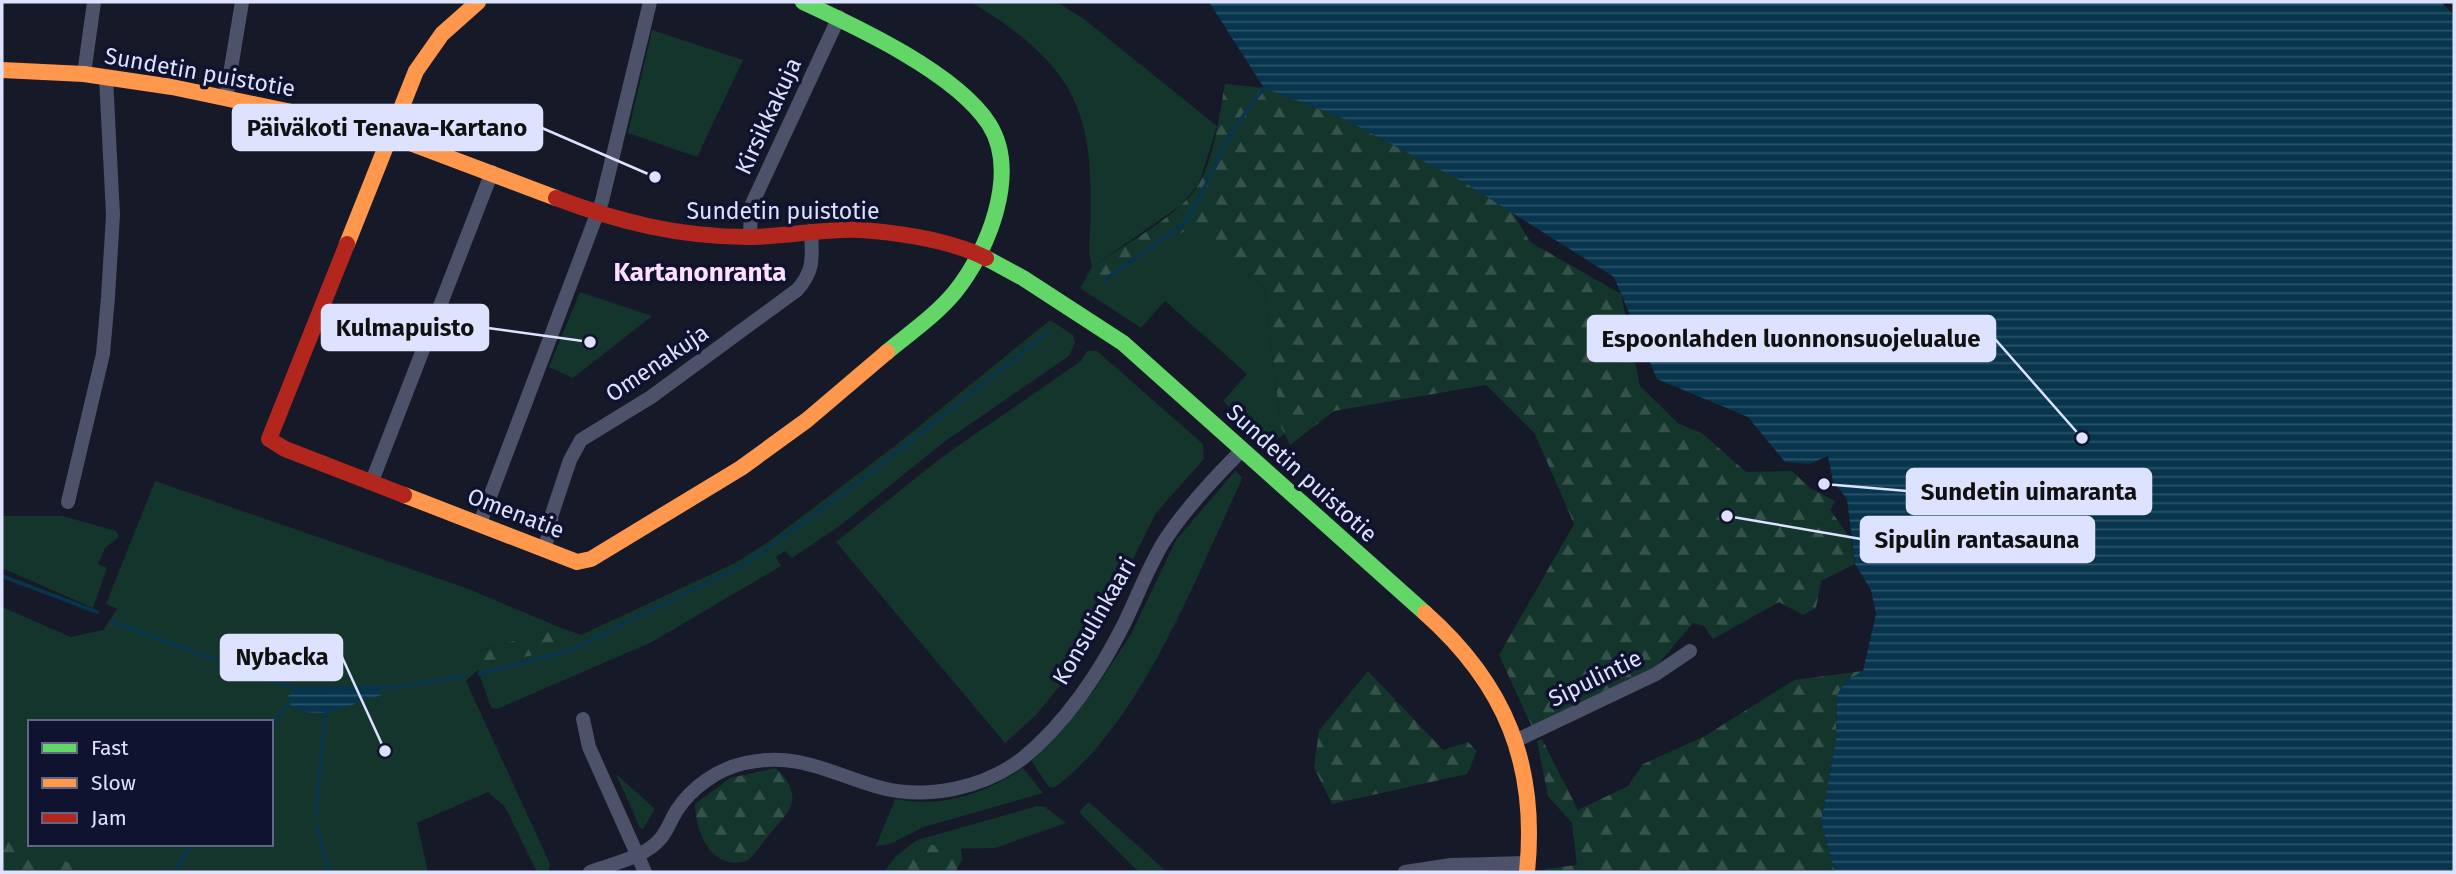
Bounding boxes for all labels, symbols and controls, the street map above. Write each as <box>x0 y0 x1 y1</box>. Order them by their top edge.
street label: Sundetin puistotie <box>103 41 297 103</box>
street label: Kirsikkakuja <box>729 53 807 179</box>
callout: Päiväkoti Tenava-Kartano <box>233 105 542 150</box>
text: Päiväkoti Tenava-Kartano <box>247 114 527 142</box>
street label: Sundetin puistotie <box>686 197 880 225</box>
district label: Kartanonranta <box>614 257 786 288</box>
callout: Kulmapuisto <box>322 305 488 350</box>
text: Kulmapuisto <box>336 314 474 342</box>
callout: Espoonlahden luonnonsuojelualue <box>1588 316 1995 361</box>
street label: Omenakuja <box>600 318 714 408</box>
text: Espoonlahden luonnonsuojelualue <box>1601 325 1981 353</box>
street label: Sundetin puistotie <box>1221 398 1383 548</box>
callout: Sundetin uimaranta <box>1907 469 2151 514</box>
text: Sundetin uimaranta <box>1921 478 2137 506</box>
street label: Omenatie <box>464 482 568 544</box>
callout: Sipulin rantasauna <box>1861 517 2094 562</box>
text: Sipulin rantasauna <box>1875 526 2079 554</box>
street label: Konsulinkaari <box>1046 552 1142 690</box>
callout: Nybacka <box>221 635 342 680</box>
text: Nybacka <box>235 643 329 671</box>
street label: Sipulintie <box>1544 643 1646 713</box>
legend <box>28 720 273 846</box>
text: Fast <box>91 735 129 761</box>
text: Slow <box>91 770 136 796</box>
text: Jam <box>91 805 127 831</box>

